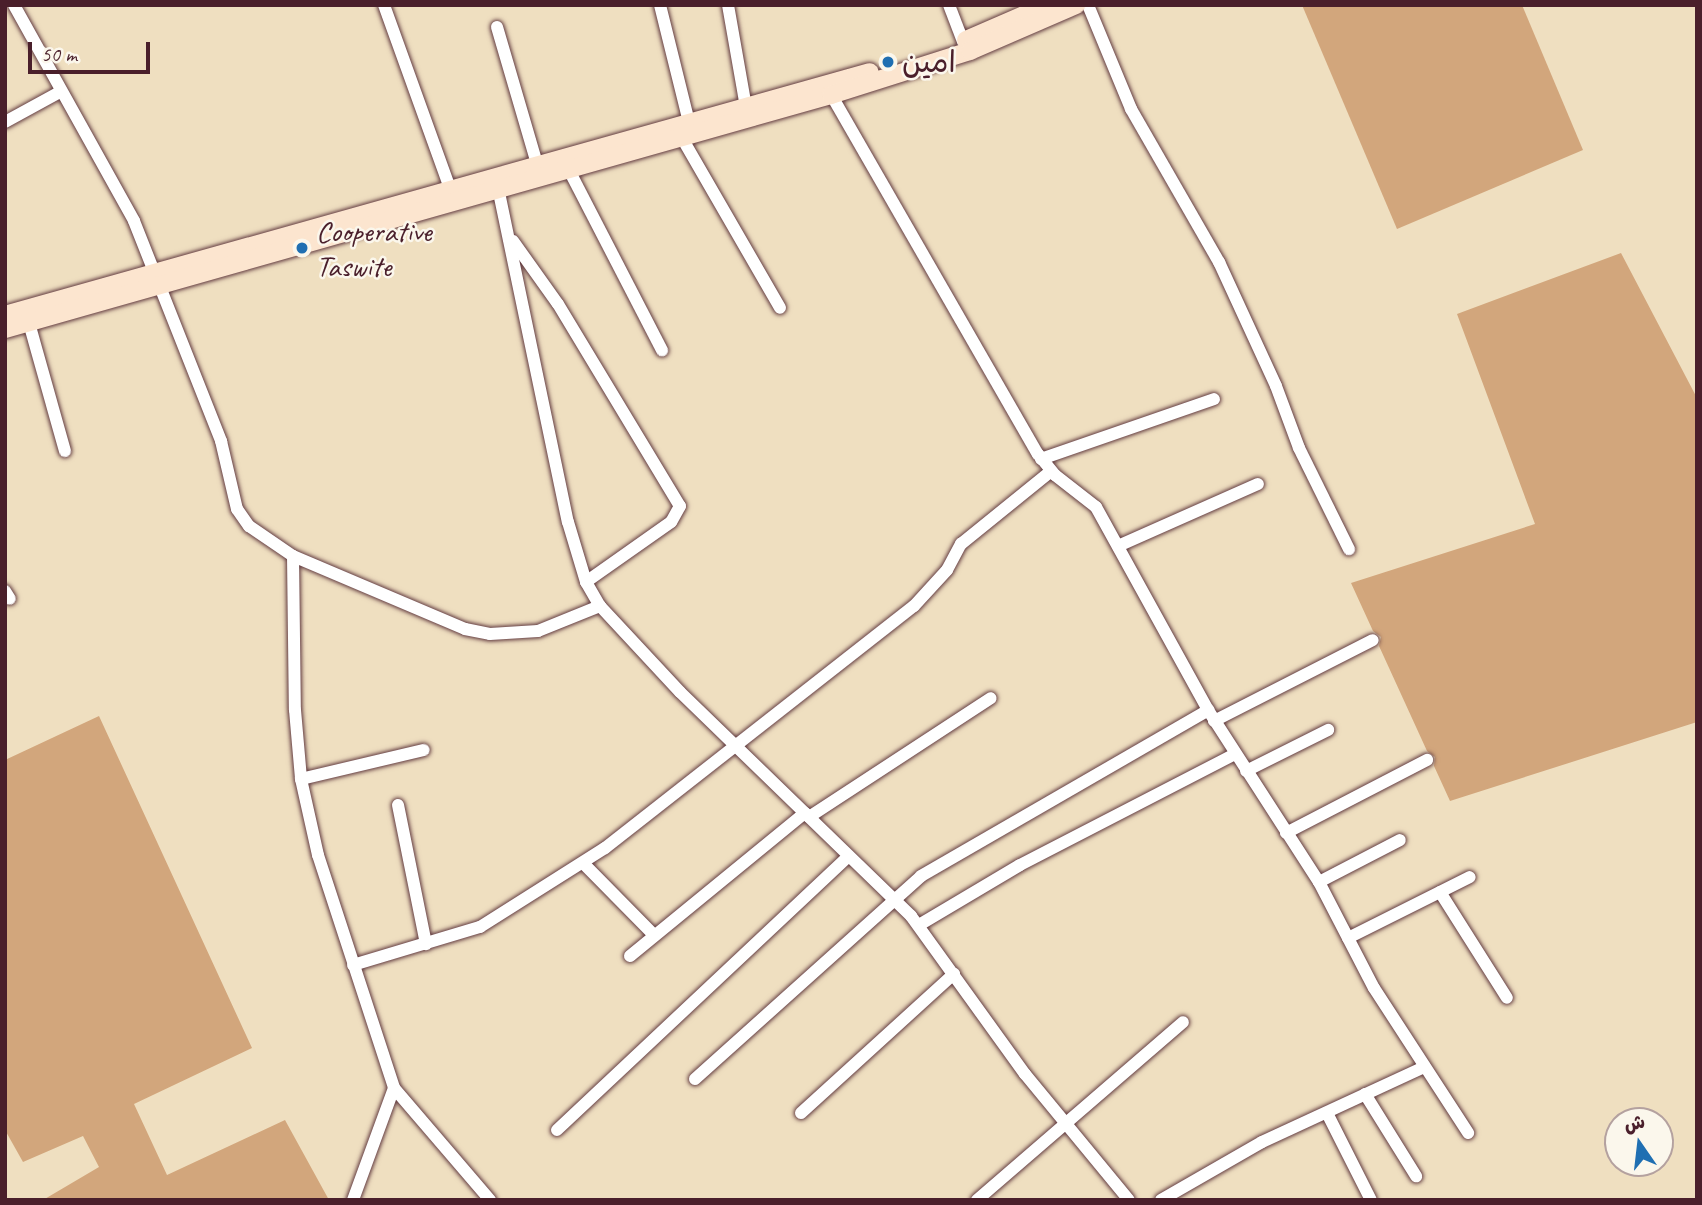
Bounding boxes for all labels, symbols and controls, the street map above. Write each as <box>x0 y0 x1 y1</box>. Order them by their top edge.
scale bar <box>32 28 154 72</box>
text: 50 m <box>41 41 77 67</box>
place label: امين <box>902 44 956 80</box>
marker: امين <box>880 54 896 70</box>
place label: Cooperative Taswite <box>316 213 432 284</box>
marker: Cooperative Taswite <box>294 240 310 256</box>
north arrow <box>1604 1107 1674 1177</box>
text: ش <box>1621 1109 1647 1138</box>

